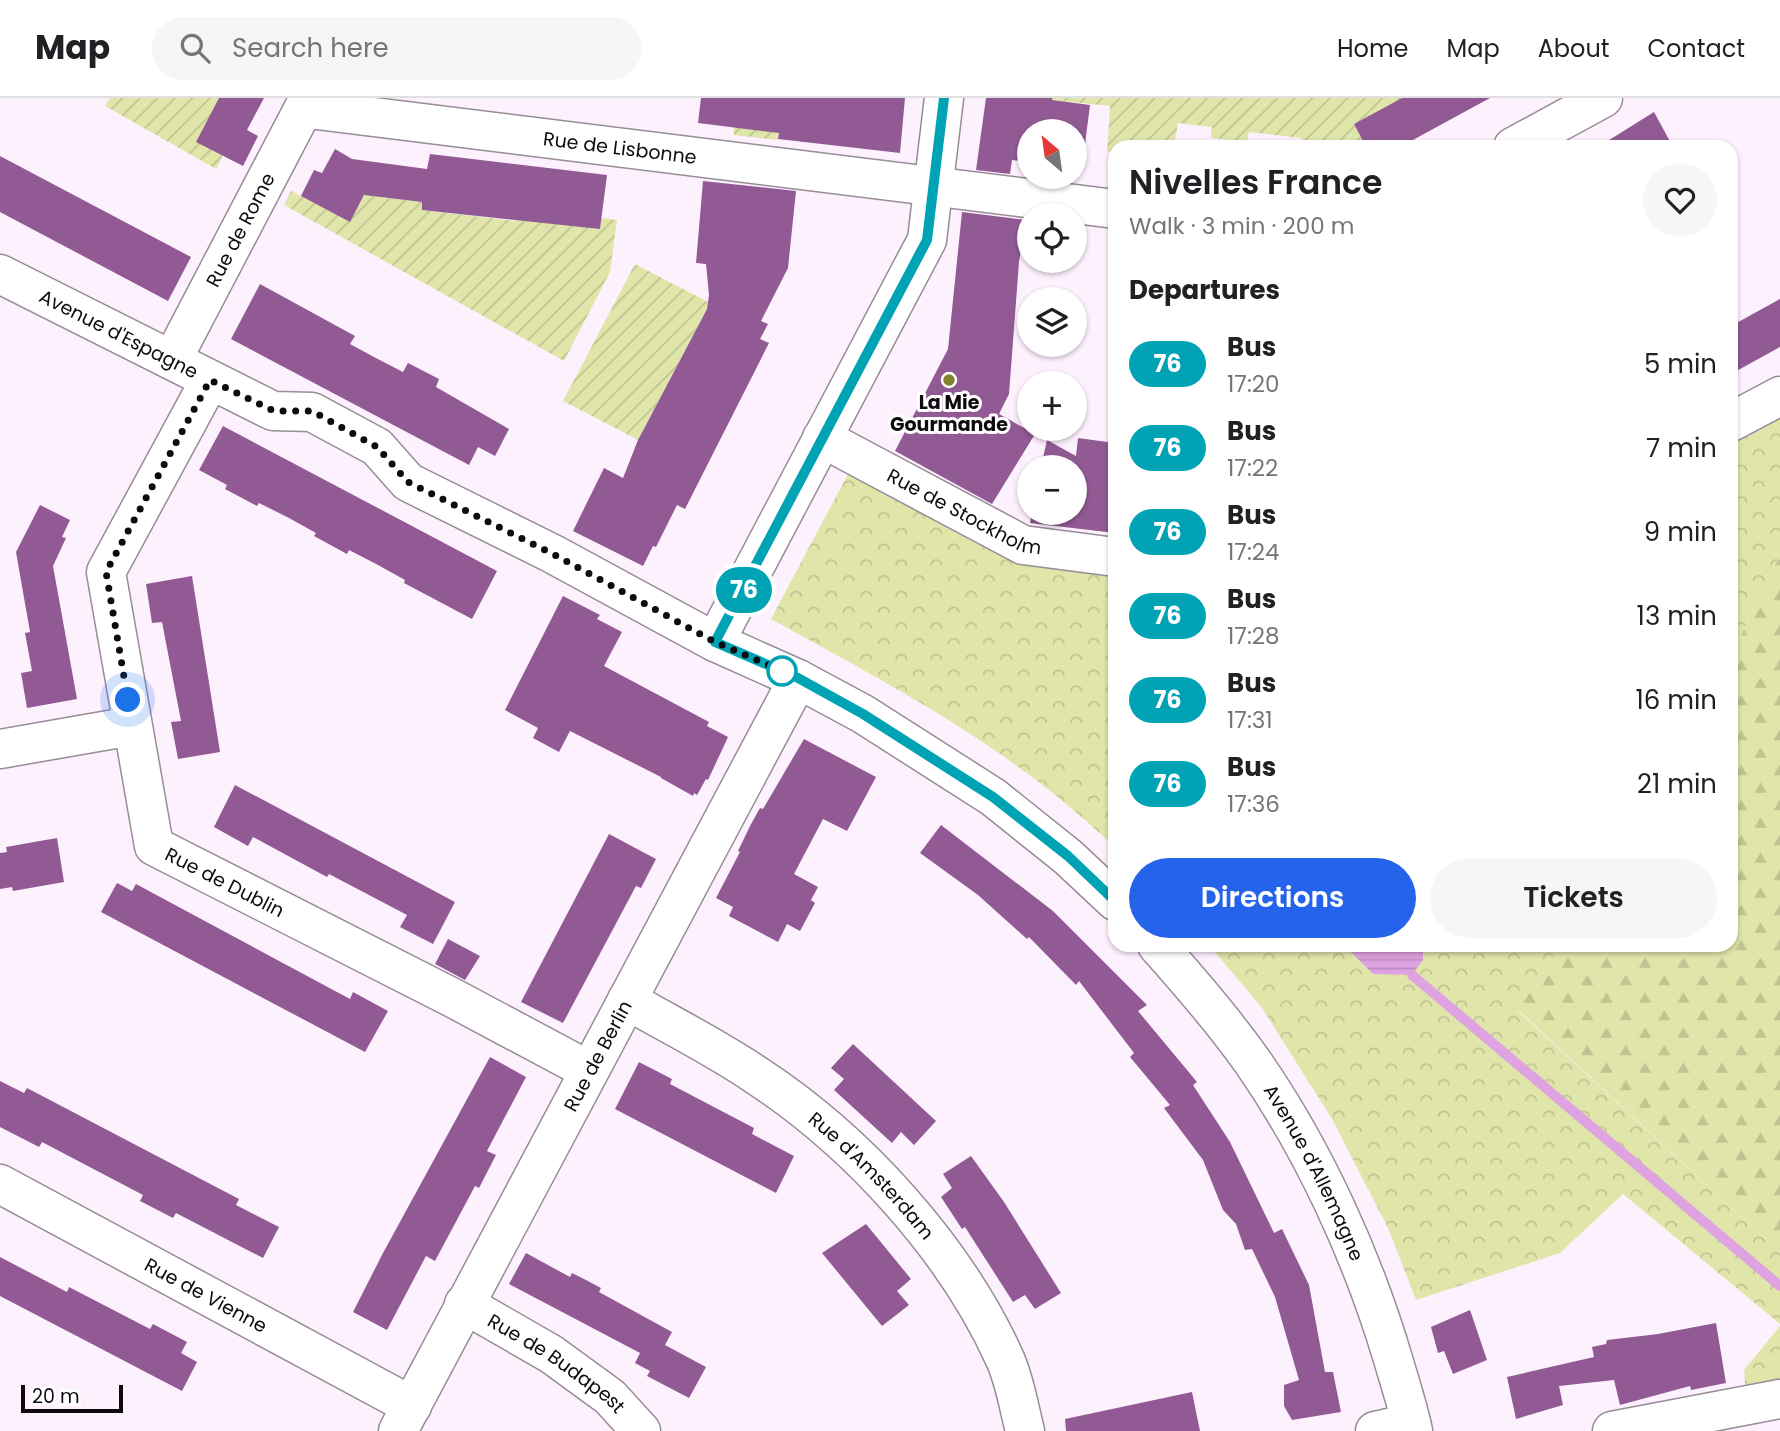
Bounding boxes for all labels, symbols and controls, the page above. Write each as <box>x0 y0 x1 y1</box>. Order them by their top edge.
search box <box>152 17 642 80</box>
text: Map <box>35 24 110 71</box>
icon: search <box>176 29 214 67</box>
text: Search here <box>232 30 389 66</box>
text: Home <box>1337 32 1409 65</box>
text: Map <box>1447 32 1500 65</box>
text: About <box>1538 32 1609 65</box>
text: Contact <box>1647 32 1745 65</box>
north arrow <box>1017 119 1087 189</box>
map controls <box>1017 119 1087 525</box>
street label: Rue de Lisbonne <box>542 125 698 170</box>
text: Nivelles France <box>1129 159 1382 206</box>
button: heart <box>1643 163 1717 237</box>
street label: Rue de Rome <box>199 168 281 292</box>
button: locate <box>1017 203 1087 273</box>
text: Walk · 3 min · 200 m <box>1129 210 1355 242</box>
text: Departures <box>1129 272 1280 308</box>
street label: Avenue d'Espagne <box>35 282 203 385</box>
button: layers <box>1017 287 1087 357</box>
text: Bus <box>1227 329 1276 365</box>
text: 5 min <box>1644 346 1717 382</box>
text: 76 <box>1153 347 1182 380</box>
text: 17:20 <box>1227 368 1280 400</box>
button: + <box>1017 371 1087 441</box>
marker: La Mie Gourmande <box>941 372 957 388</box>
place label: La Mie Gourmande <box>890 389 1008 438</box>
text: Bus <box>1227 413 1276 449</box>
text: 7 min <box>1646 430 1717 466</box>
text: 76 <box>1153 431 1182 464</box>
text: 17:22 <box>1227 452 1278 484</box>
button: − <box>1017 455 1087 525</box>
street label: Rue de Stockholm <box>883 462 1043 561</box>
text: Bus <box>1227 497 1276 533</box>
text: 9 min <box>1644 514 1717 550</box>
text: 76 <box>1153 515 1182 548</box>
text: 17:24 <box>1227 536 1280 568</box>
line badge: 76 <box>712 567 776 613</box>
text: 76 <box>730 573 758 606</box>
text: Bus <box>1227 581 1276 617</box>
text: 13 min <box>1637 598 1717 634</box>
text: 76 <box>1153 599 1182 632</box>
text: 17:28 <box>1227 620 1280 652</box>
unlabelled marker <box>767 656 797 686</box>
text: Bus <box>1227 665 1276 701</box>
your location <box>110 682 145 717</box>
text: 16 min <box>1635 682 1717 718</box>
text: 76 <box>1153 683 1182 716</box>
text: 17:31 <box>1227 704 1273 736</box>
text: Bus <box>1227 749 1276 785</box>
text: 21 min <box>1637 766 1717 802</box>
text: 76 <box>1153 767 1182 800</box>
text: 17:36 <box>1227 788 1280 820</box>
street label: Rue de Dublin <box>161 840 289 924</box>
button: Directions <box>1129 858 1416 938</box>
button: Tickets <box>1430 858 1717 938</box>
street label: Rue de Berlin <box>557 995 638 1116</box>
street label: Avenue d'Allemagne <box>1257 1079 1371 1265</box>
street label: Rue d'Amsterdam <box>803 1105 941 1245</box>
street label: Rue de Vienne <box>140 1251 272 1339</box>
street label: Rue de Budapest <box>483 1307 632 1419</box>
scale bar <box>21 1382 122 1414</box>
text: 20 m <box>32 1383 80 1410</box>

